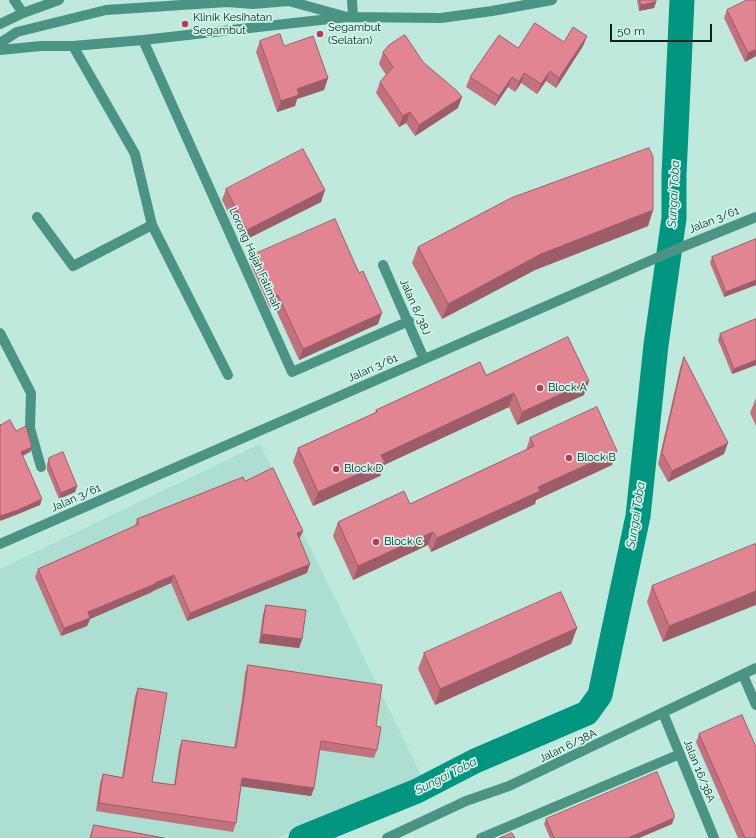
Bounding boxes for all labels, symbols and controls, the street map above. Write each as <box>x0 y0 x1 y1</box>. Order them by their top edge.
place label: Klinik Kesihatan Segambut <box>193 11 272 37</box>
scale bar <box>612 16 714 42</box>
marker: Klinik Kesihatan Segambut <box>180 19 190 29</box>
place label: Segambut (Selatan) <box>328 21 381 47</box>
text: 50 m <box>617 24 645 38</box>
marker: Segambut (Selatan) <box>315 29 325 39</box>
water label: Sungai Toba <box>665 160 683 228</box>
street label: Jalan 3/61 <box>687 204 741 236</box>
street label: Lorong Hajah Fatimah <box>226 206 284 312</box>
street label: Jalan 8/38J <box>397 277 433 337</box>
street label: Jalan 3/61 <box>346 351 400 385</box>
place label: Block A <box>548 381 587 395</box>
marker: Block A <box>535 383 545 393</box>
place label: Block B <box>577 451 616 465</box>
marker: Block B <box>564 453 574 463</box>
place label: Block D <box>344 462 383 476</box>
marker: Block D <box>331 464 341 474</box>
street label: Jalan 3/61 <box>49 481 103 515</box>
water label: Sungai Toba <box>624 481 648 549</box>
place label: Block C <box>384 535 423 549</box>
marker: Block C <box>371 537 381 547</box>
street label: Jalan 6/38A <box>537 726 599 766</box>
street label: Jalan 16/38A <box>680 738 718 804</box>
water label: Sungai Toba <box>413 754 479 798</box>

